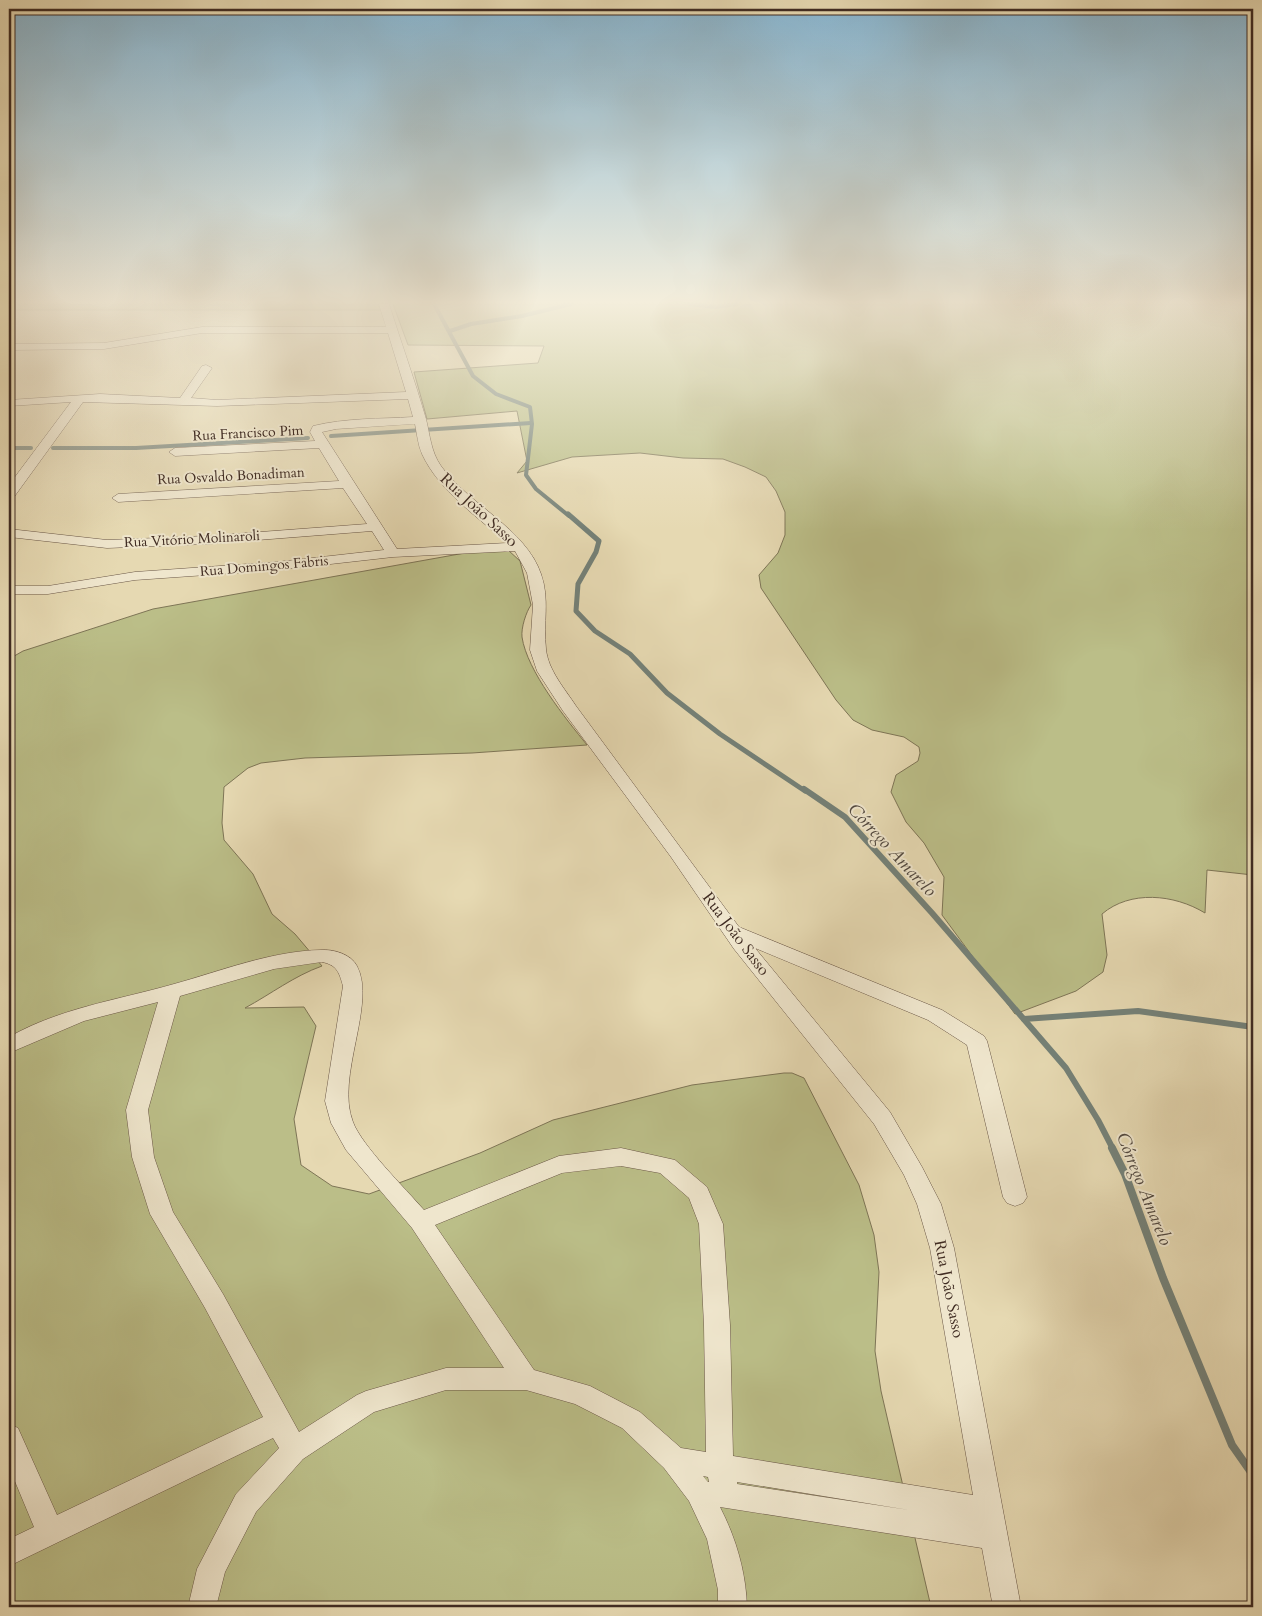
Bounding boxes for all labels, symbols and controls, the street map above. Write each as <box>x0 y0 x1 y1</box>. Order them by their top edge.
street label: Rua Francisco Pim <box>192 421 304 445</box>
street label: Rua Osvaldo Bonadiman <box>157 463 305 489</box>
street label: Rua João Sasso <box>435 468 523 552</box>
street label: Rua Vitório Molinaroli <box>123 526 261 552</box>
street label: Rua Domingos Fabris <box>199 551 329 581</box>
water label: Córrego Amarelo <box>842 798 942 902</box>
street label: Rua João Sasso <box>697 888 775 981</box>
water label: Córrego Amarelo <box>1110 1129 1178 1249</box>
street label: Rua João Sasso <box>929 1238 969 1340</box>

